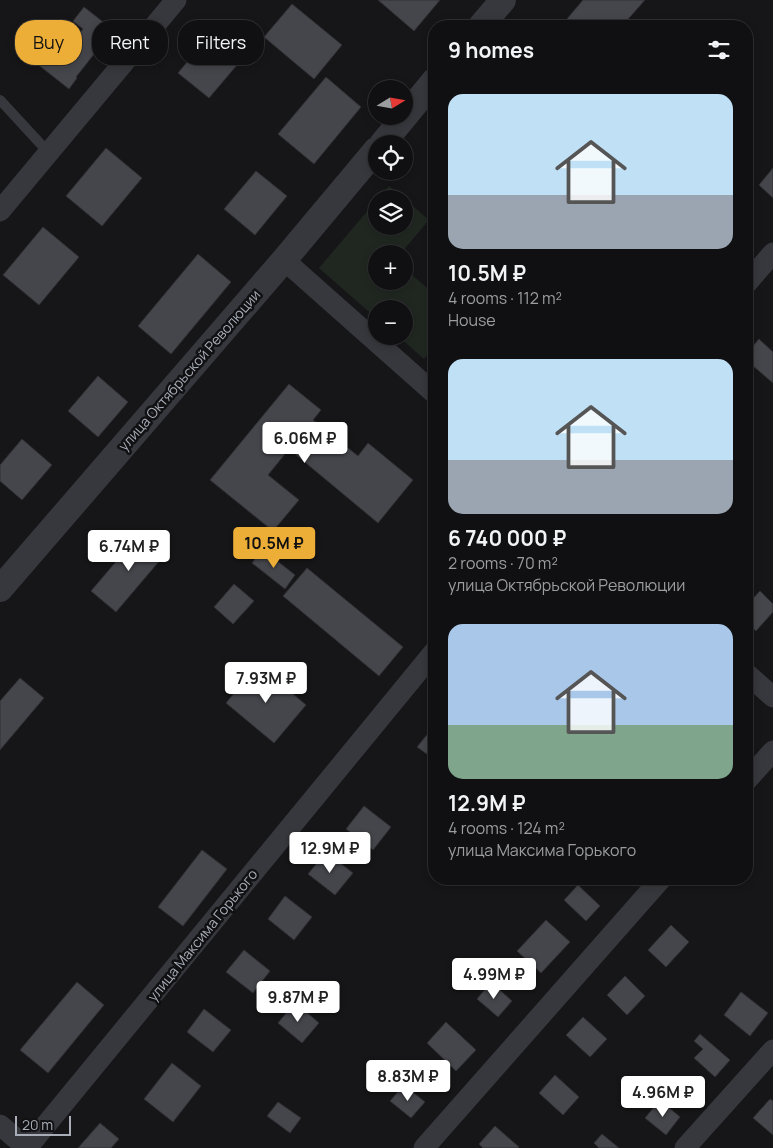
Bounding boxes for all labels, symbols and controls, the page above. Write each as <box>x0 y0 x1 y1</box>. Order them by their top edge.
chip: Buy <box>15 20 82 65</box>
chip: Rent <box>92 20 168 65</box>
chip: Filters <box>178 20 264 65</box>
text: 9 homes <box>448 36 534 64</box>
icon: filters <box>705 36 733 64</box>
north arrow <box>368 80 412 125</box>
map controls <box>368 80 413 345</box>
icon: home <box>546 127 636 217</box>
button: locate <box>368 135 413 180</box>
button: layers <box>368 190 413 235</box>
button: + <box>368 245 413 290</box>
text: 10.5M ₽ <box>448 259 526 287</box>
street label: улица Октябрьской Революции <box>114 285 264 455</box>
text: 4 rooms · 112 m² <box>448 287 562 309</box>
button: − <box>368 300 413 345</box>
text: House <box>448 309 496 331</box>
icon: home <box>546 392 636 482</box>
pin: 6.06M ₽ <box>259 422 351 464</box>
text: 6.06M ₽ <box>273 427 337 449</box>
text: 6 740 000 ₽ <box>448 524 566 552</box>
pin: 10.5M ₽ <box>228 526 320 569</box>
pin: 6.74M ₽ <box>83 530 175 572</box>
text: 10.5M ₽ <box>244 532 304 554</box>
text: 6.74M ₽ <box>99 535 159 557</box>
text: 2 rooms · 70 m² <box>448 552 558 574</box>
text: улица Октябрьской Революции <box>448 574 685 596</box>
icon: home <box>546 657 636 747</box>
pin: 7.93M ₽ <box>220 662 312 704</box>
text: 7.93M ₽ <box>236 667 296 689</box>
text: 12.9M ₽ <box>448 789 526 817</box>
text: 4 rooms · 124 m² <box>448 817 565 839</box>
pin: 12.9M ₽ <box>284 832 376 874</box>
text: 12.9M ₽ <box>300 837 360 859</box>
text: улица Максима Горького <box>448 839 636 861</box>
street label: улица Максима Горького <box>143 865 261 1005</box>
pin: 4.99M ₽ <box>448 958 540 1000</box>
text: 4.99M ₽ <box>463 963 525 985</box>
pin: 9.87M ₽ <box>252 980 344 1023</box>
text: 9.87M ₽ <box>268 986 328 1008</box>
pin: 8.83M ₽ <box>362 1060 454 1102</box>
text: 8.83M ₽ <box>377 1065 439 1087</box>
pin: 4.96M ₽ <box>617 1076 709 1118</box>
text: 4.96M ₽ <box>632 1081 694 1103</box>
scale bar <box>15 1113 71 1136</box>
text: 20 m <box>22 1115 53 1134</box>

